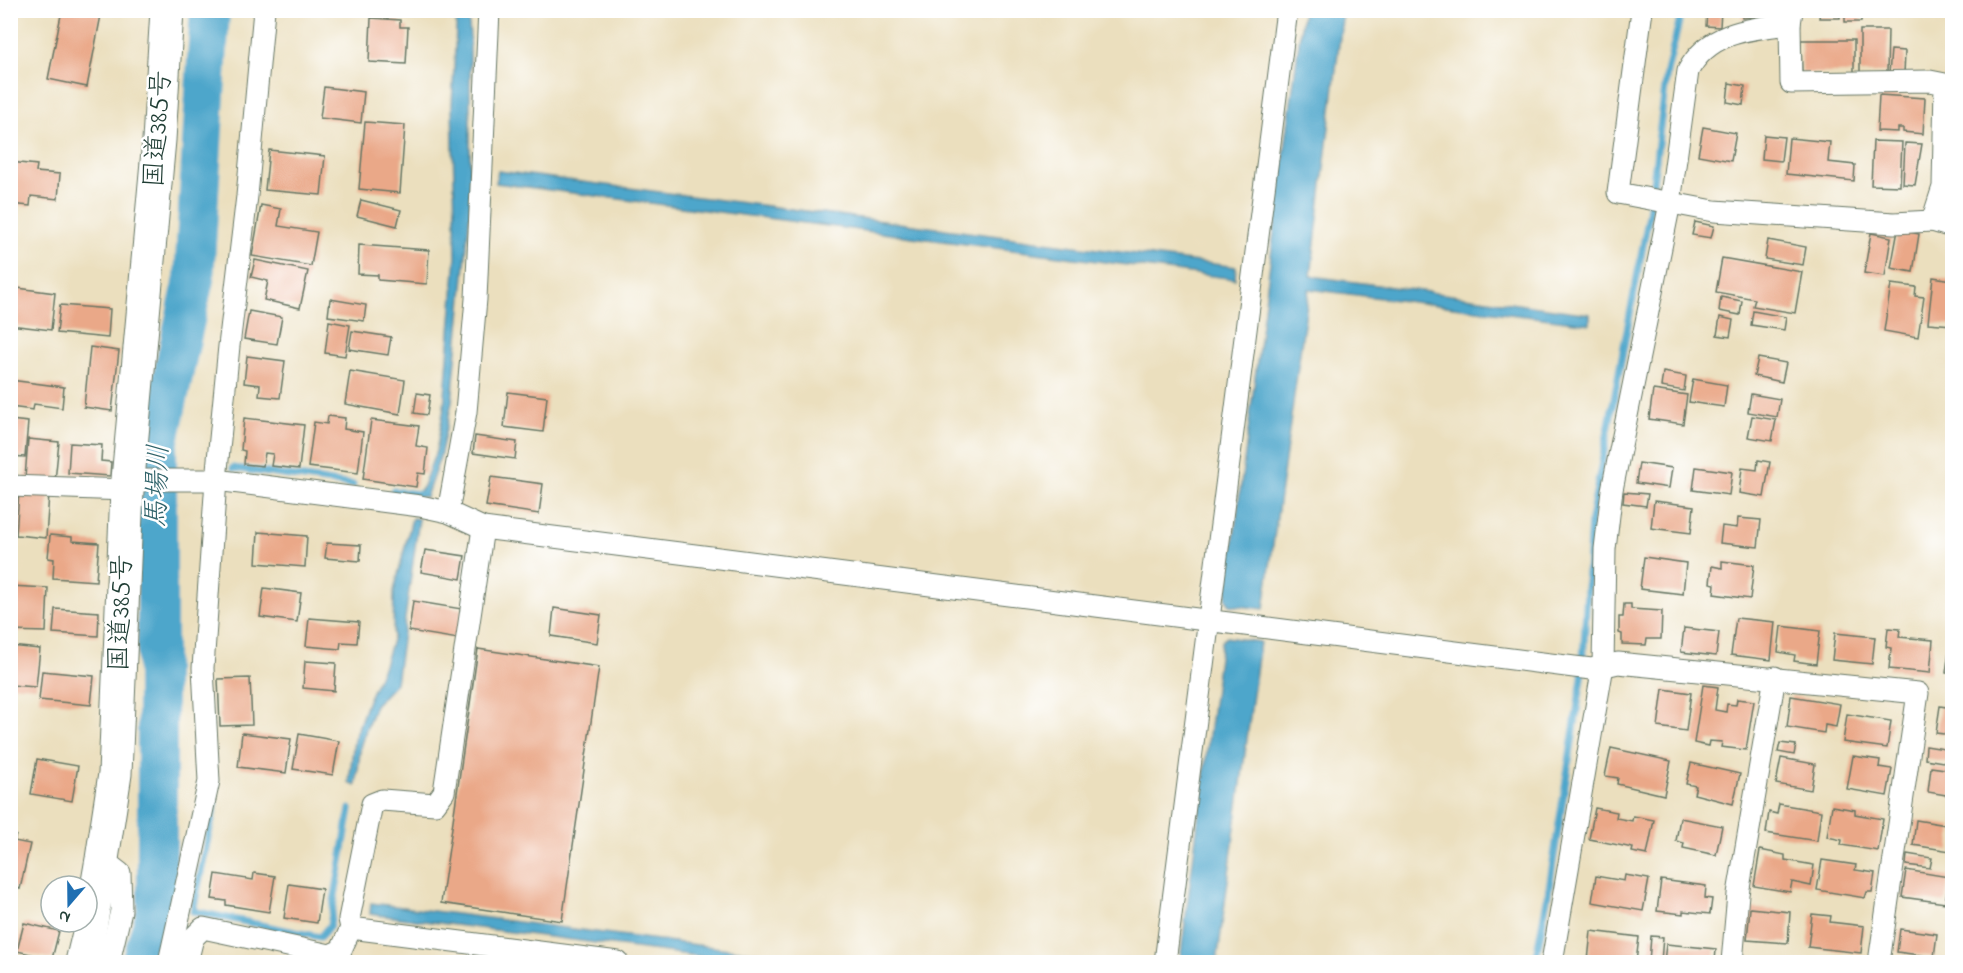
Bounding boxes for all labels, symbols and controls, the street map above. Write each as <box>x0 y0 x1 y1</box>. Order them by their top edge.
street label: 国道385号 <box>135 69 183 189</box>
water label: 馬場川 <box>137 443 181 529</box>
street label: 国道385号 <box>100 553 144 673</box>
north arrow <box>39 874 99 934</box>
text: N <box>55 903 74 929</box>

